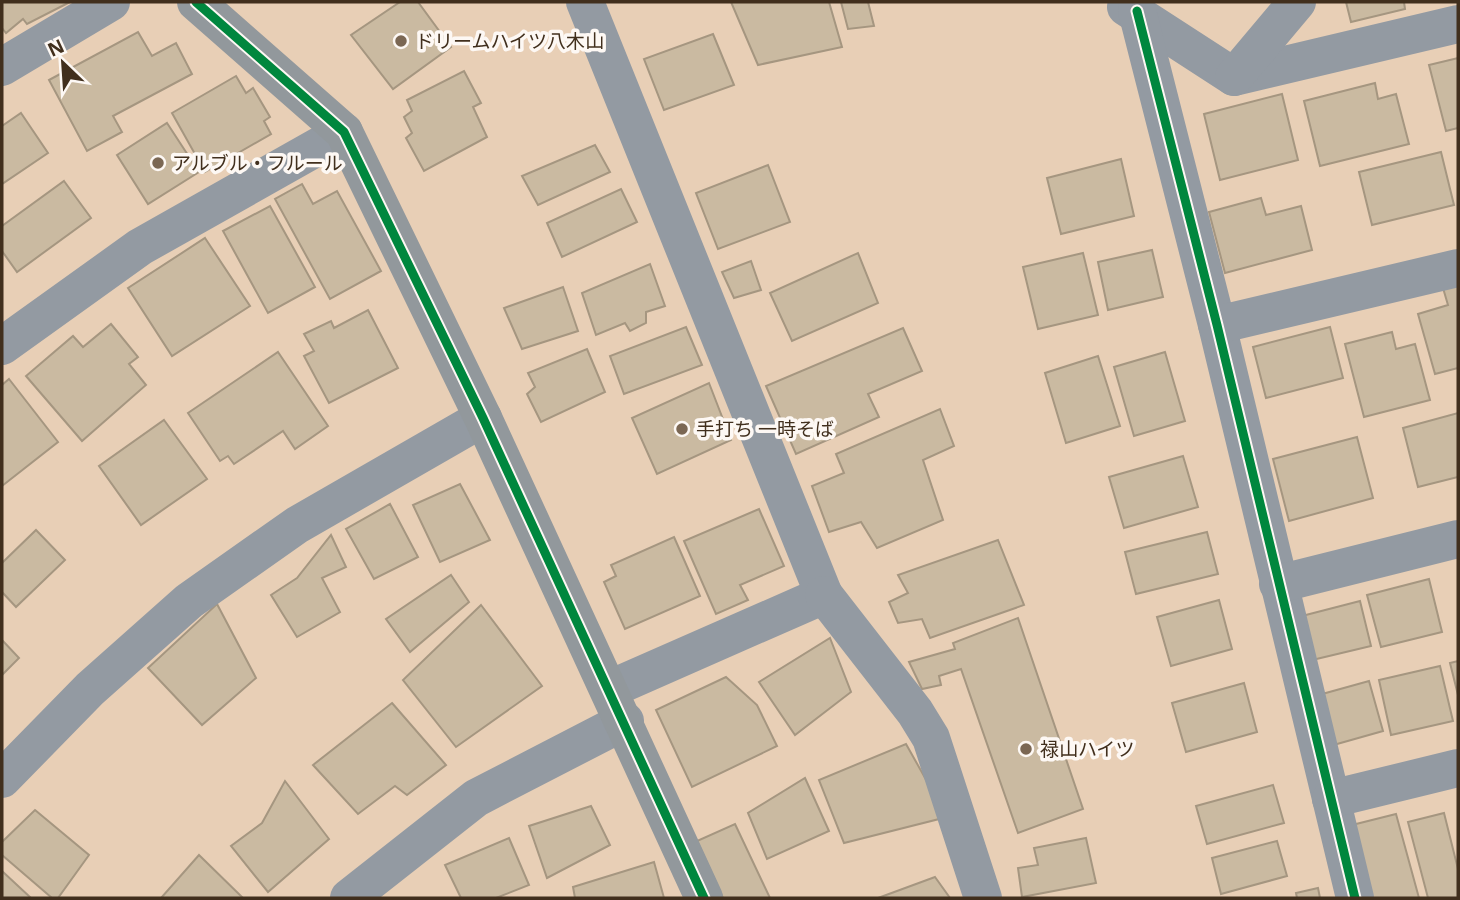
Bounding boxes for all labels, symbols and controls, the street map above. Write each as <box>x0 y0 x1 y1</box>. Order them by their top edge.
north arrow <box>28 28 98 98</box>
place label: ドリームハイツ八木山 <box>415 28 604 54</box>
text: N <box>43 33 68 63</box>
marker: ドリームハイツ八木山 <box>393 33 409 49</box>
place label: アルブル・フルール <box>172 150 343 176</box>
marker: アルブル・フルール <box>150 155 166 171</box>
place label: 手打ち 一時そば <box>696 416 834 442</box>
marker: 手打ち 一時そば <box>674 421 690 437</box>
place label: 禄山ハイツ <box>1040 736 1135 762</box>
marker: 禄山ハイツ <box>1018 741 1034 757</box>

